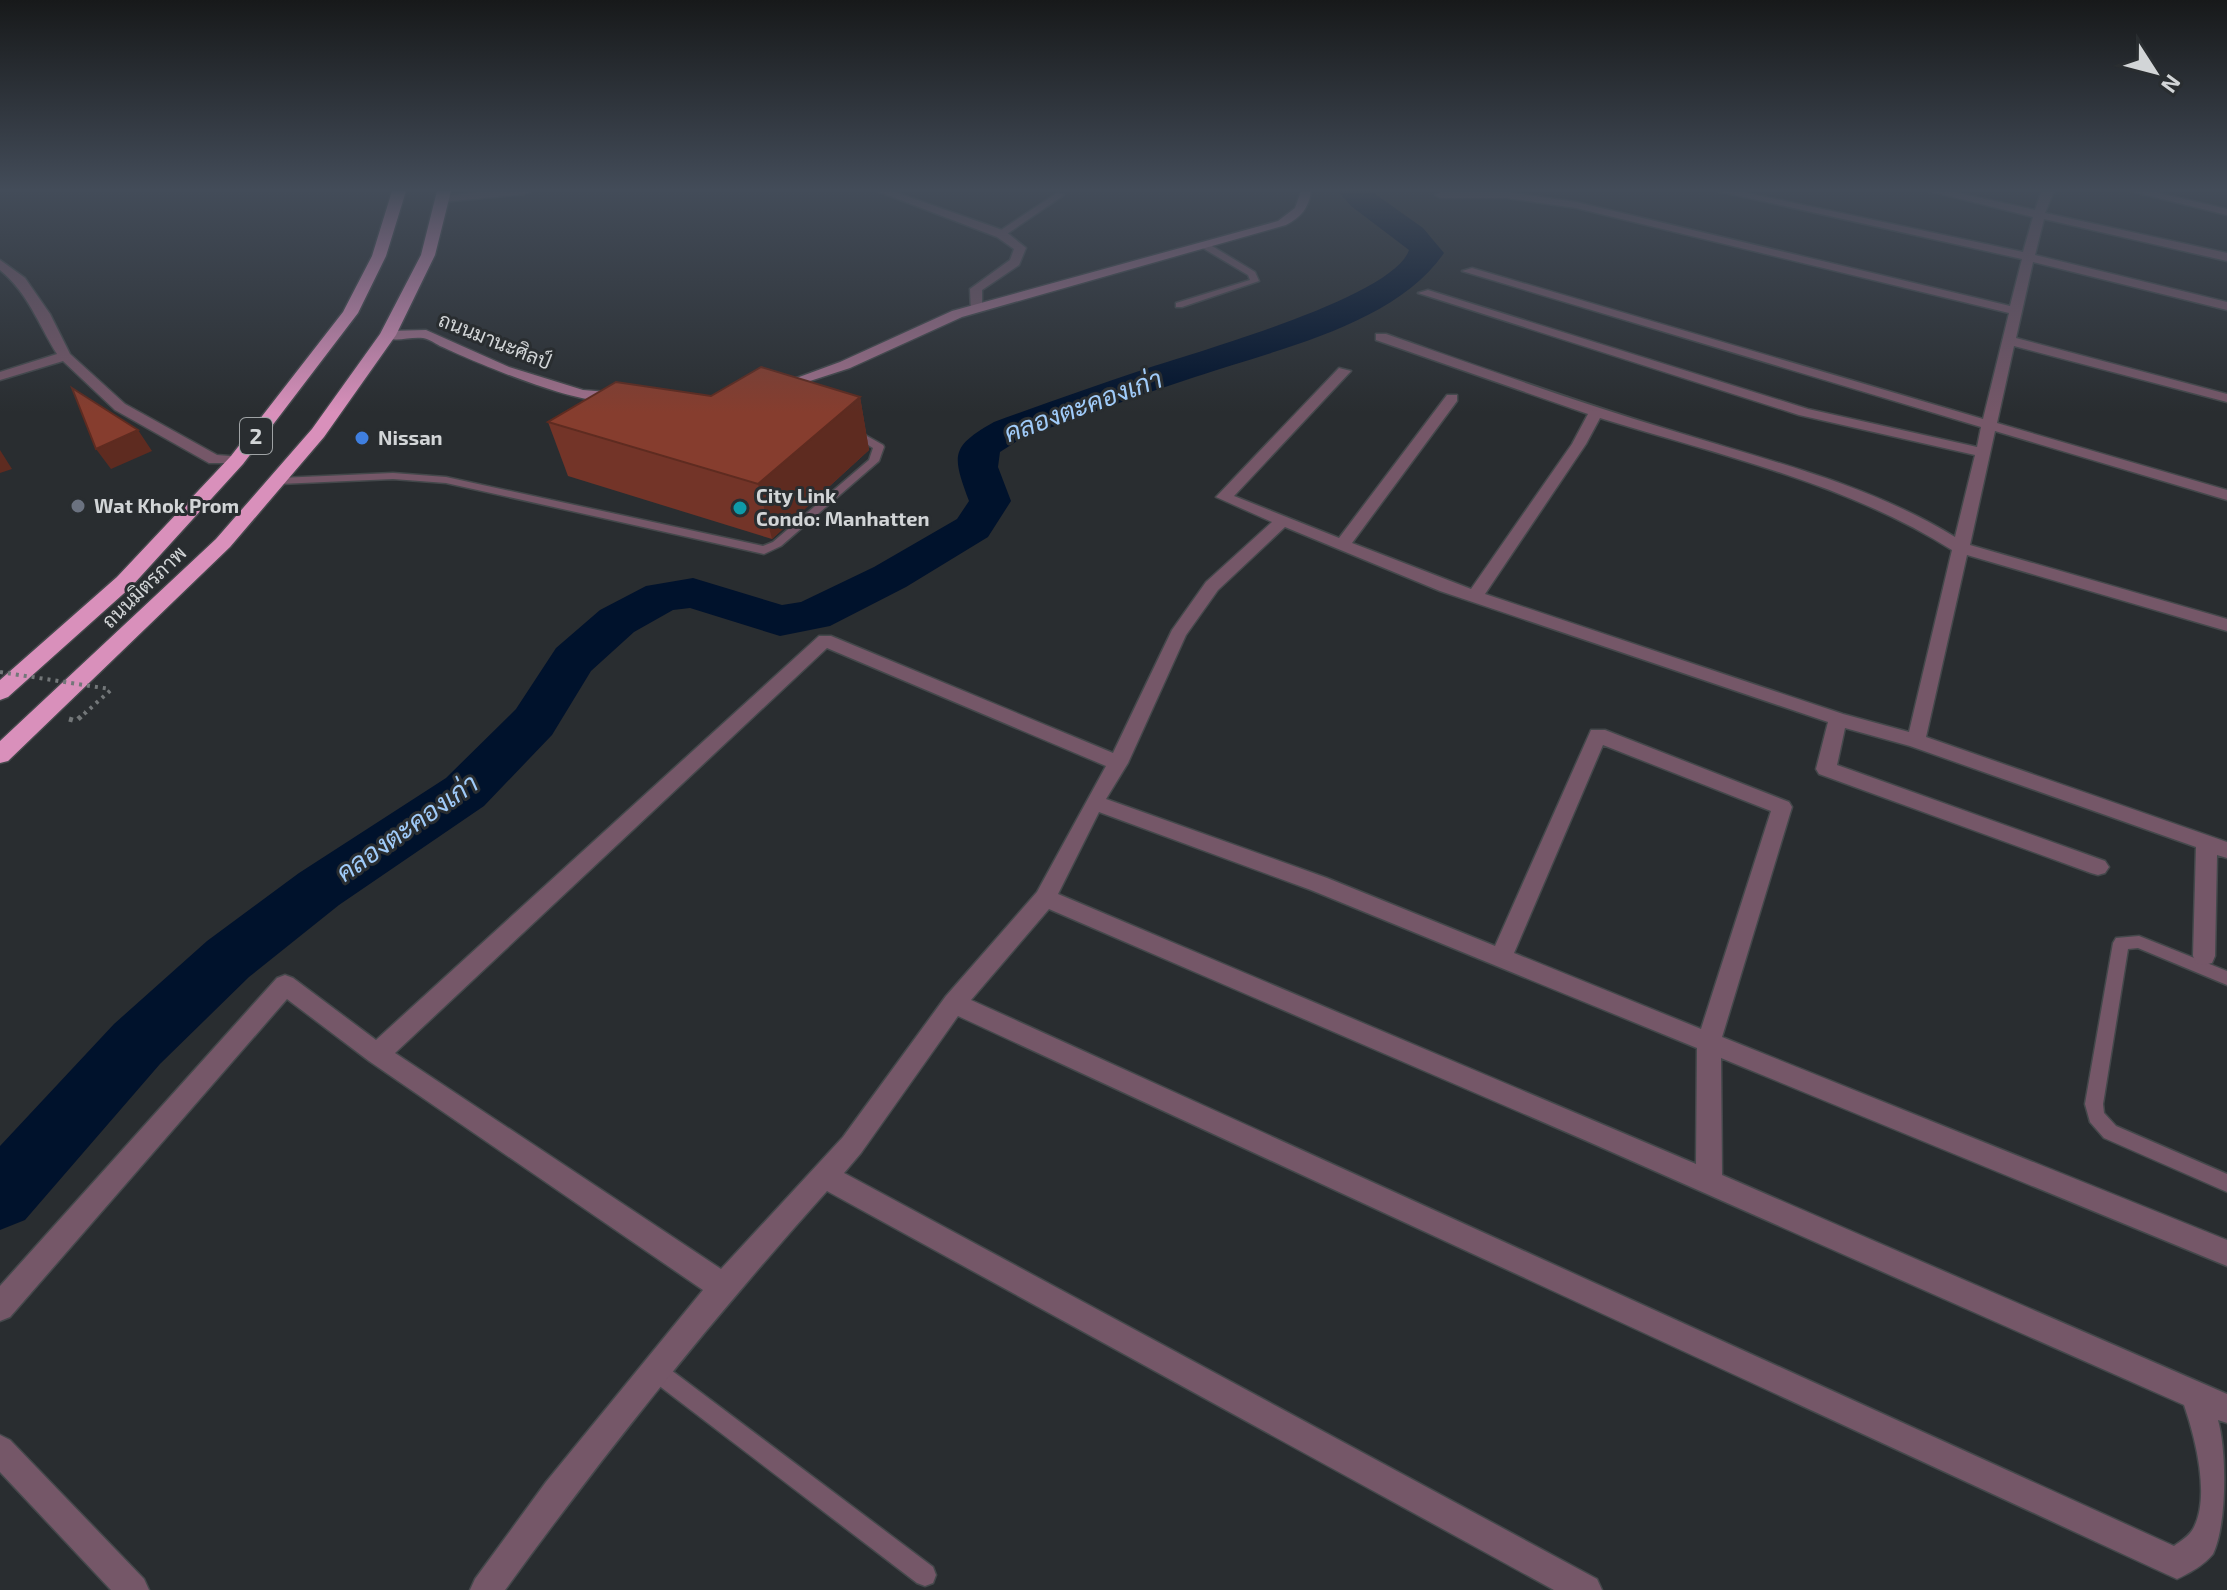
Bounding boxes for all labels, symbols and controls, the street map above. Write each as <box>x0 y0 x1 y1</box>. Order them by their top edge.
north arrow <box>2115 32 2195 112</box>
text: N <box>2157 70 2187 98</box>
street label: ถนนมานะศิลป์ <box>436 307 555 374</box>
water label: คลองตะคองเก่า <box>999 362 1166 448</box>
road number: 2 <box>240 418 272 454</box>
place label: Nissan <box>378 425 443 449</box>
marker: Nissan <box>353 429 371 447</box>
place label: City Link Condo: Manhatten <box>756 483 930 530</box>
place label: Wat Khok Prom <box>94 493 239 517</box>
marker: Wat Khok Prom <box>69 497 87 515</box>
marker: City Link Condo: Manhatten <box>731 499 749 517</box>
street label: ถนนมิตรภาพ <box>96 540 190 632</box>
water label: คลองตะคองเก่า <box>329 766 483 887</box>

